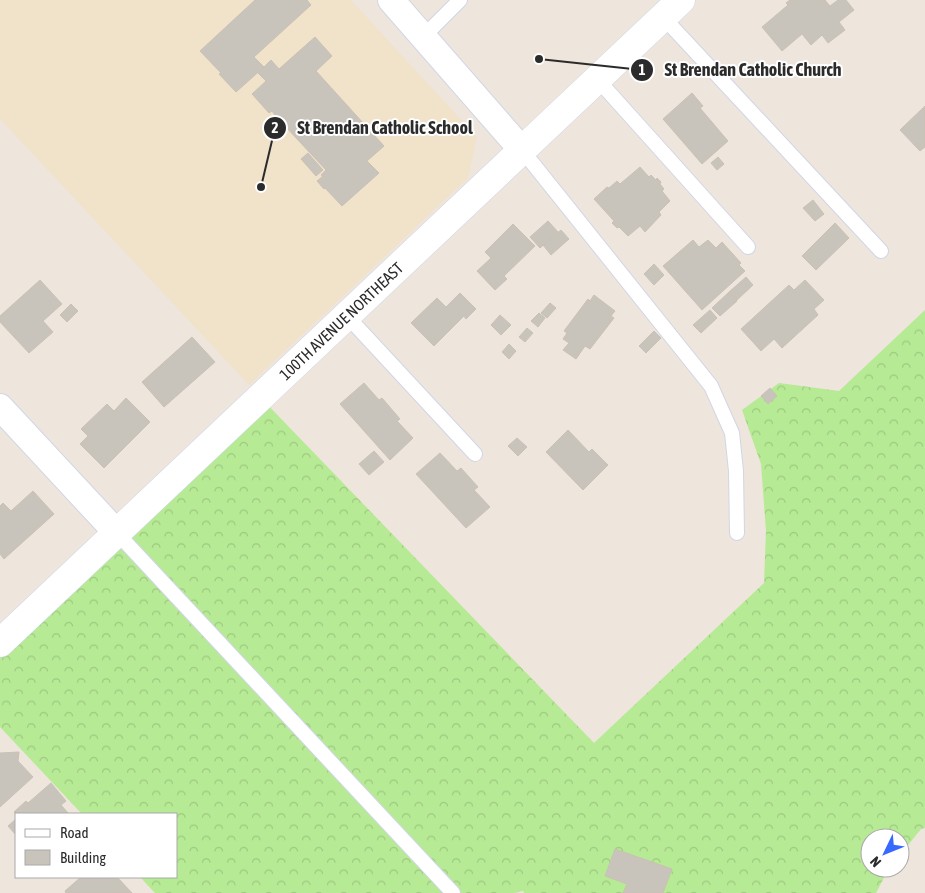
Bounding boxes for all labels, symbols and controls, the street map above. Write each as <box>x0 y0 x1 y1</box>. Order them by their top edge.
callout: St Brendan Catholic Church <box>630 53 852 86</box>
text: St Brendan Catholic Church <box>664 59 842 80</box>
text: 1 <box>638 61 646 78</box>
callout: St Brendan Catholic School <box>262 111 483 144</box>
text: St Brendan Catholic School <box>297 117 473 138</box>
text: 2 <box>271 119 279 136</box>
street label: 100TH AVENUE NORTHEAST <box>276 259 406 383</box>
legend <box>15 813 178 878</box>
text: Road <box>60 824 89 841</box>
north arrow <box>860 828 910 878</box>
text: Building <box>60 849 106 866</box>
text: N <box>867 853 884 870</box>

